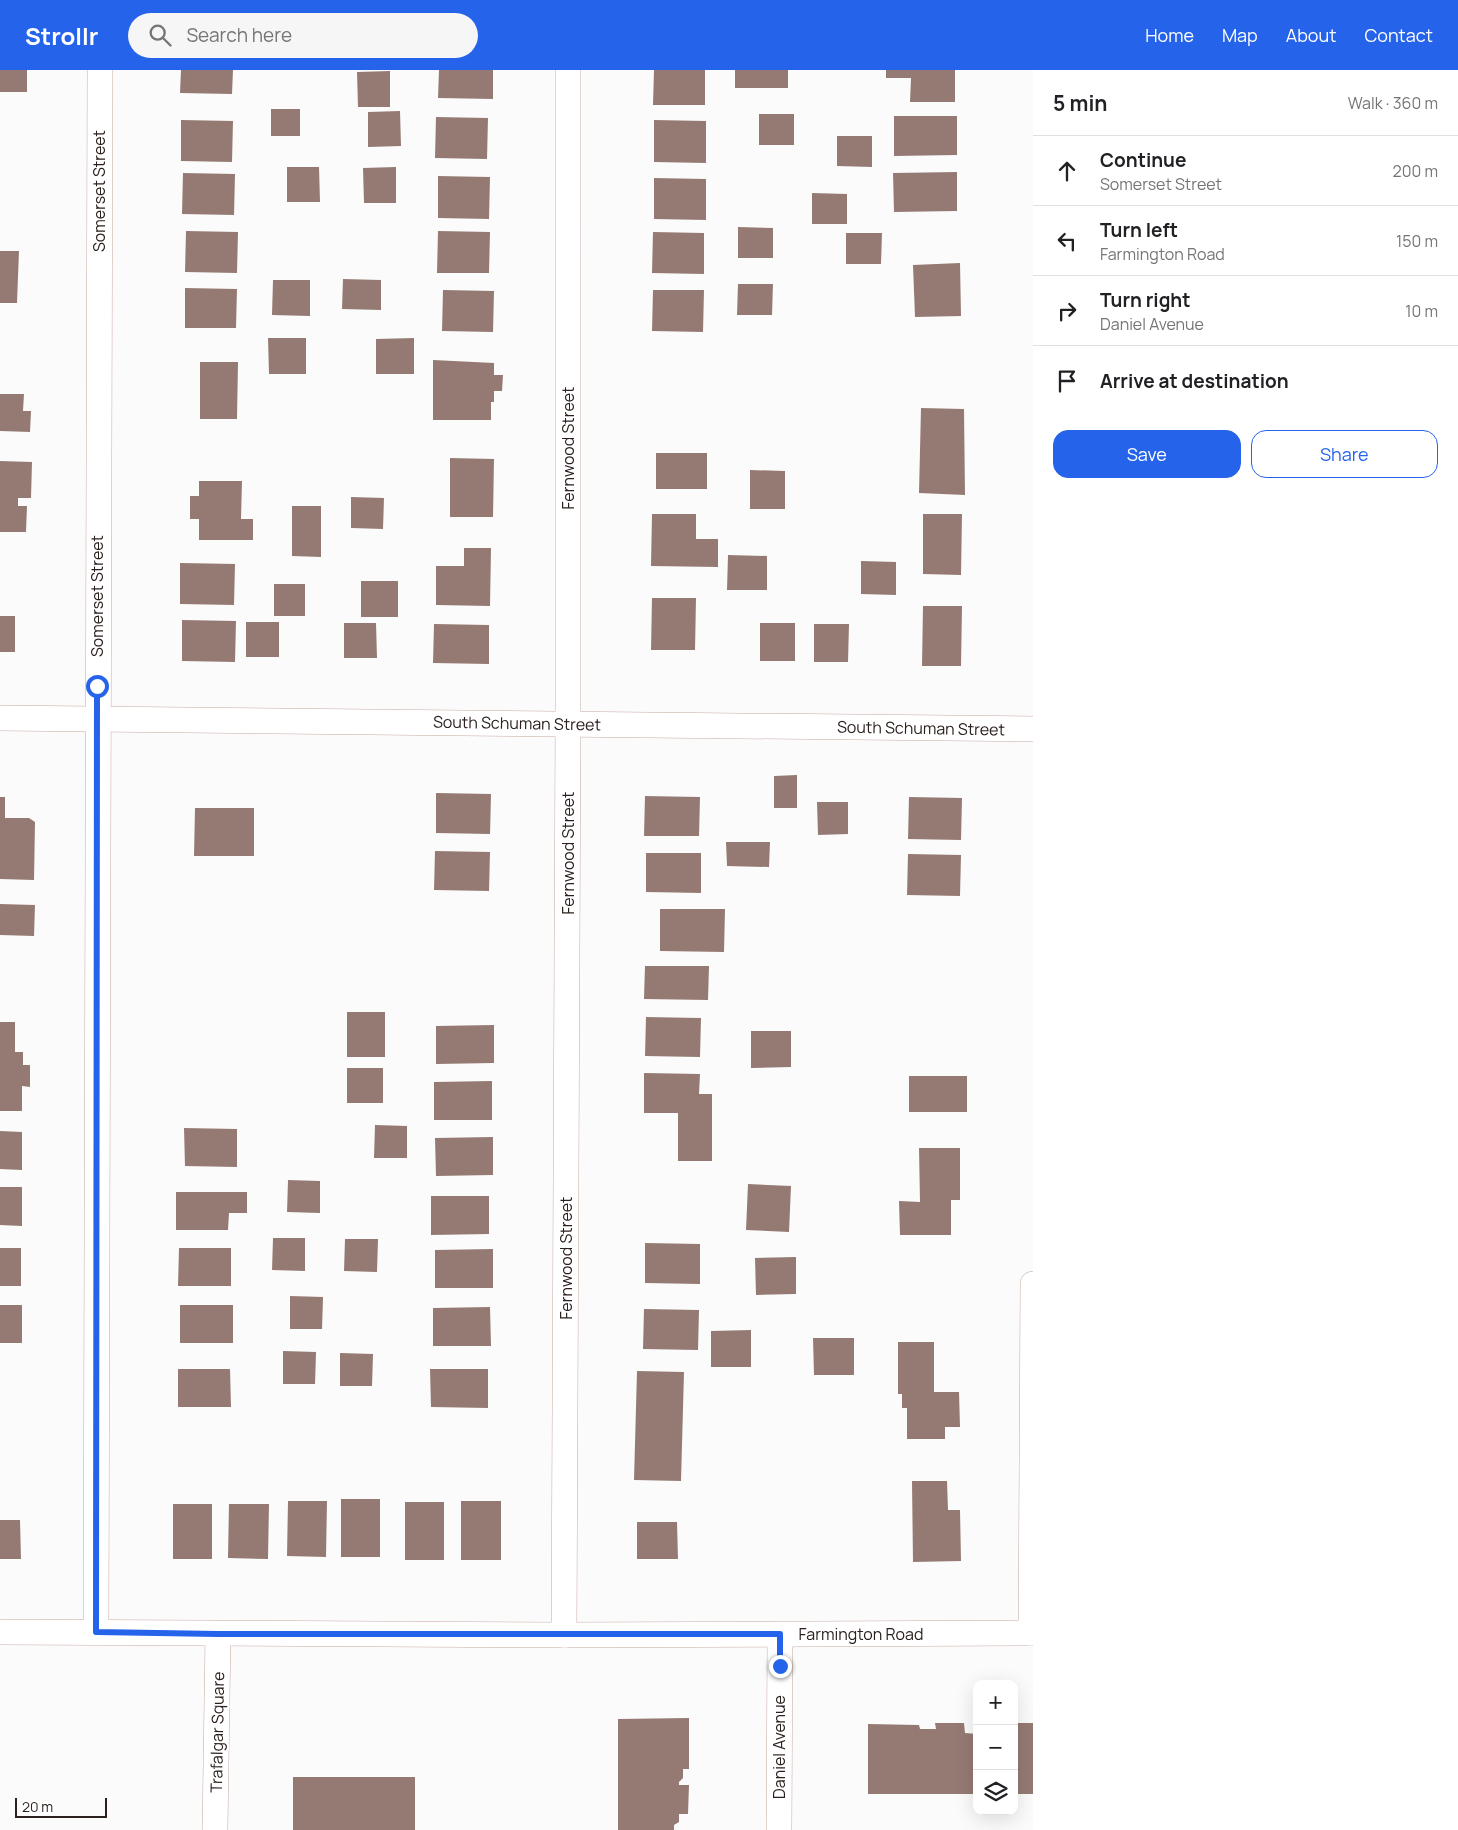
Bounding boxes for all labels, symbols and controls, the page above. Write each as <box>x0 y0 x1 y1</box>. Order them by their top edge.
search box <box>128 13 478 58</box>
text: Strollr <box>25 19 98 52</box>
icon: search <box>146 21 174 49</box>
text: Search here <box>186 22 292 48</box>
text: Home <box>1145 23 1194 47</box>
text: Map <box>1222 23 1258 47</box>
text: About <box>1286 23 1336 47</box>
text: Contact <box>1364 23 1433 47</box>
text: 5 min <box>1053 89 1107 117</box>
text: Walk · 360 m <box>1348 92 1438 114</box>
street label: Somerset Street <box>88 130 110 252</box>
text: Continue <box>1100 147 1186 173</box>
icon: ahead <box>1053 157 1081 185</box>
text: 200 m <box>1393 160 1438 182</box>
text: Somerset Street <box>1100 173 1222 195</box>
text: Turn left <box>1100 217 1178 243</box>
icon: left <box>1053 227 1081 255</box>
text: 150 m <box>1396 230 1438 252</box>
text: Farmington Road <box>1100 243 1225 265</box>
text: Turn right <box>1100 287 1190 313</box>
icon: right <box>1053 297 1081 325</box>
text: 10 m <box>1405 300 1438 322</box>
text: Daniel Avenue <box>1100 313 1204 335</box>
icon: arrive <box>1053 367 1081 395</box>
text: Arrive at destination <box>1100 368 1289 394</box>
street label: Fernwood Street <box>557 387 579 510</box>
button: Save <box>1053 430 1241 478</box>
button: Share <box>1251 430 1438 478</box>
street label: Somerset Street <box>86 535 108 657</box>
route start <box>86 675 109 698</box>
street label: South Schuman Street <box>433 711 601 735</box>
street label: South Schuman Street <box>837 716 1005 740</box>
street label: Fernwood Street <box>557 792 579 915</box>
street label: Fernwood Street <box>555 1197 577 1320</box>
street label: Farmington Road <box>799 1623 923 1645</box>
route end <box>769 1655 792 1678</box>
street label: Trafalgar Square <box>205 1671 229 1793</box>
map controls <box>973 1680 1018 1815</box>
button: + <box>973 1680 1018 1725</box>
street label: Daniel Avenue <box>768 1695 790 1799</box>
button: − <box>973 1725 1018 1770</box>
button: layers <box>973 1770 1018 1815</box>
scale bar <box>15 1795 108 1818</box>
text: 20 m <box>22 1797 53 1816</box>

